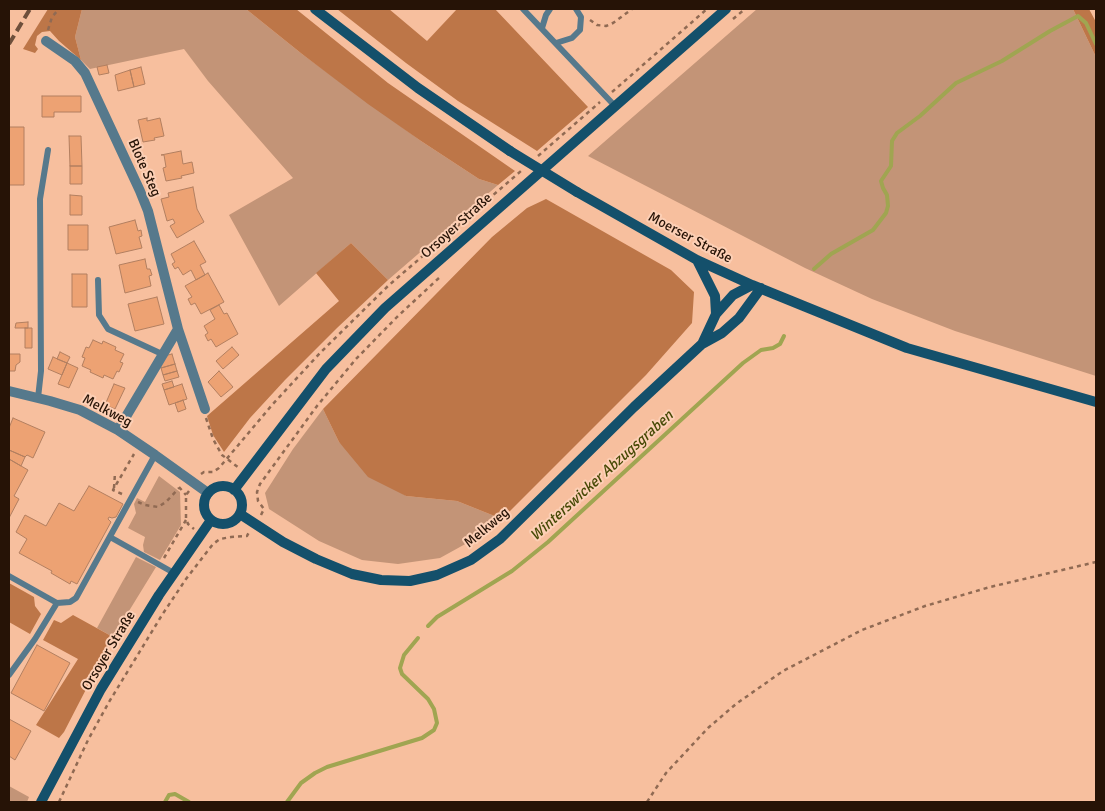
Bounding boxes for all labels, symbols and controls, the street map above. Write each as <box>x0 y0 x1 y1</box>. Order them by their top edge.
street label: Blote Steg <box>124 137 164 199</box>
street label: Orsoyer Straße <box>418 190 496 262</box>
street label: Moerser Straße <box>645 209 735 267</box>
street label: Melkweg <box>79 391 135 431</box>
water label: Winterswicker Abzugsgraben <box>527 407 677 545</box>
street label: Melkweg <box>461 504 513 552</box>
street label: Orsoyer Straße <box>79 608 139 694</box>

